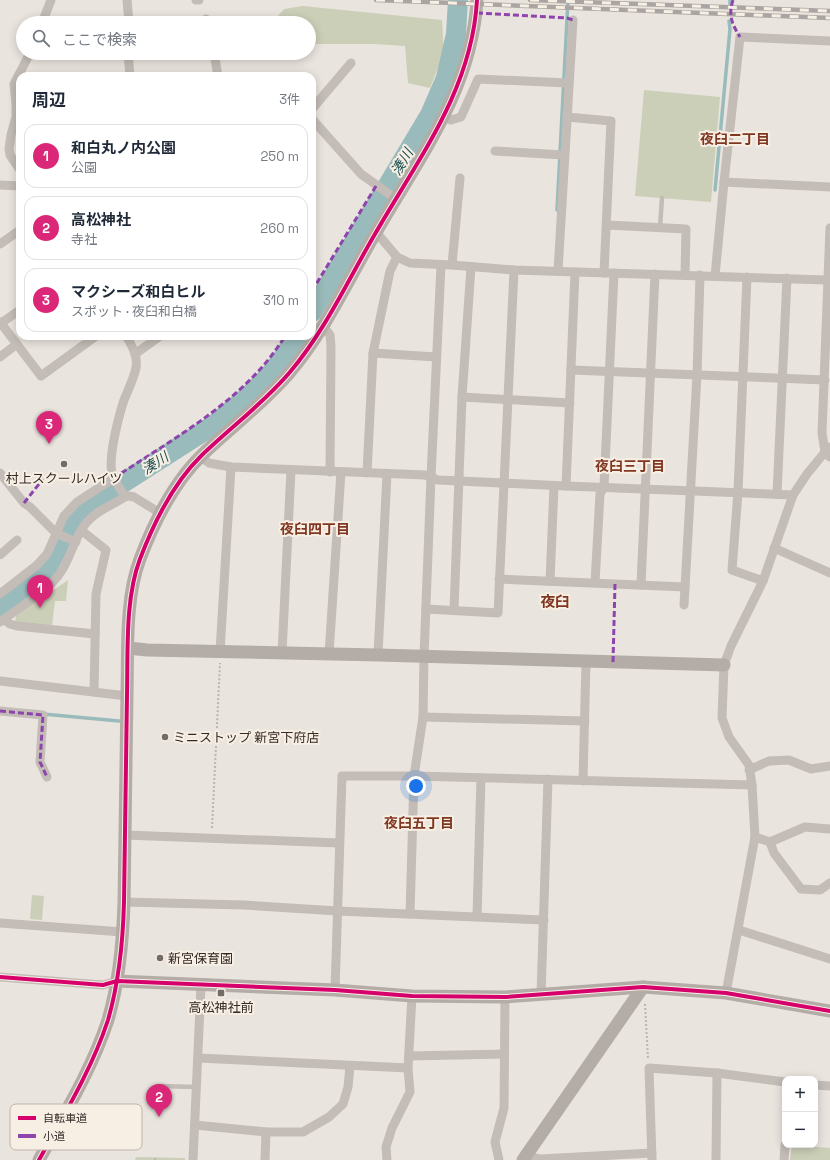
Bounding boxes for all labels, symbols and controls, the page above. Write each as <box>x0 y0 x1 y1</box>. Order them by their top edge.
search box <box>16 16 316 60</box>
icon: search <box>30 27 52 49</box>
text: ここで検索 <box>62 30 137 49</box>
text: 周辺 <box>32 89 66 111</box>
text: 3件 <box>279 91 300 108</box>
district label: 夜臼二丁目 <box>700 130 770 148</box>
text: 和白丸ノ内公園 <box>71 138 176 157</box>
water label: 湊川 <box>387 144 418 179</box>
text: 1 <box>43 148 49 165</box>
text: 250 m <box>261 148 299 165</box>
text: 公園 <box>71 159 97 176</box>
text: 高松神社 <box>71 210 131 229</box>
text: 2 <box>42 220 50 237</box>
text: 260 m <box>260 220 299 237</box>
text: 寺社 <box>71 231 97 248</box>
text: マクシーズ和白ヒル <box>71 282 205 301</box>
text: 3 <box>42 292 50 309</box>
text: 310 m <box>263 292 299 309</box>
text: スポット · 夜臼和白橋 <box>71 303 197 320</box>
pin: 3 <box>36 411 62 444</box>
water label: 湊川 <box>138 447 173 478</box>
district label: 夜臼三丁目 <box>595 457 665 475</box>
marker: 村上スクールハイツ <box>59 459 69 469</box>
place label: 村上スクールハイツ <box>6 470 122 487</box>
district label: 夜臼四丁目 <box>280 520 350 538</box>
pin: 1 <box>27 575 53 608</box>
district label: 夜臼 <box>540 592 570 611</box>
place label: ミニストップ 新宮下府店 <box>173 729 319 746</box>
marker: ミニストップ 新宮下府店 <box>160 732 170 742</box>
your location <box>406 776 426 796</box>
district label: 夜臼五丁目 <box>384 814 454 832</box>
place label: 新宮保育園 <box>168 950 233 967</box>
marker: 新宮保育園 <box>155 953 165 963</box>
marker: 高松神社前 <box>216 988 226 998</box>
place label: 高松神社前 <box>188 999 254 1016</box>
map controls <box>782 1076 818 1148</box>
button: + <box>782 1076 818 1112</box>
pin: 2 <box>146 1084 172 1117</box>
legend <box>10 1104 142 1150</box>
text: 自転車道 <box>43 1111 87 1125</box>
button: − <box>782 1112 818 1148</box>
text: 小道 <box>43 1129 65 1143</box>

